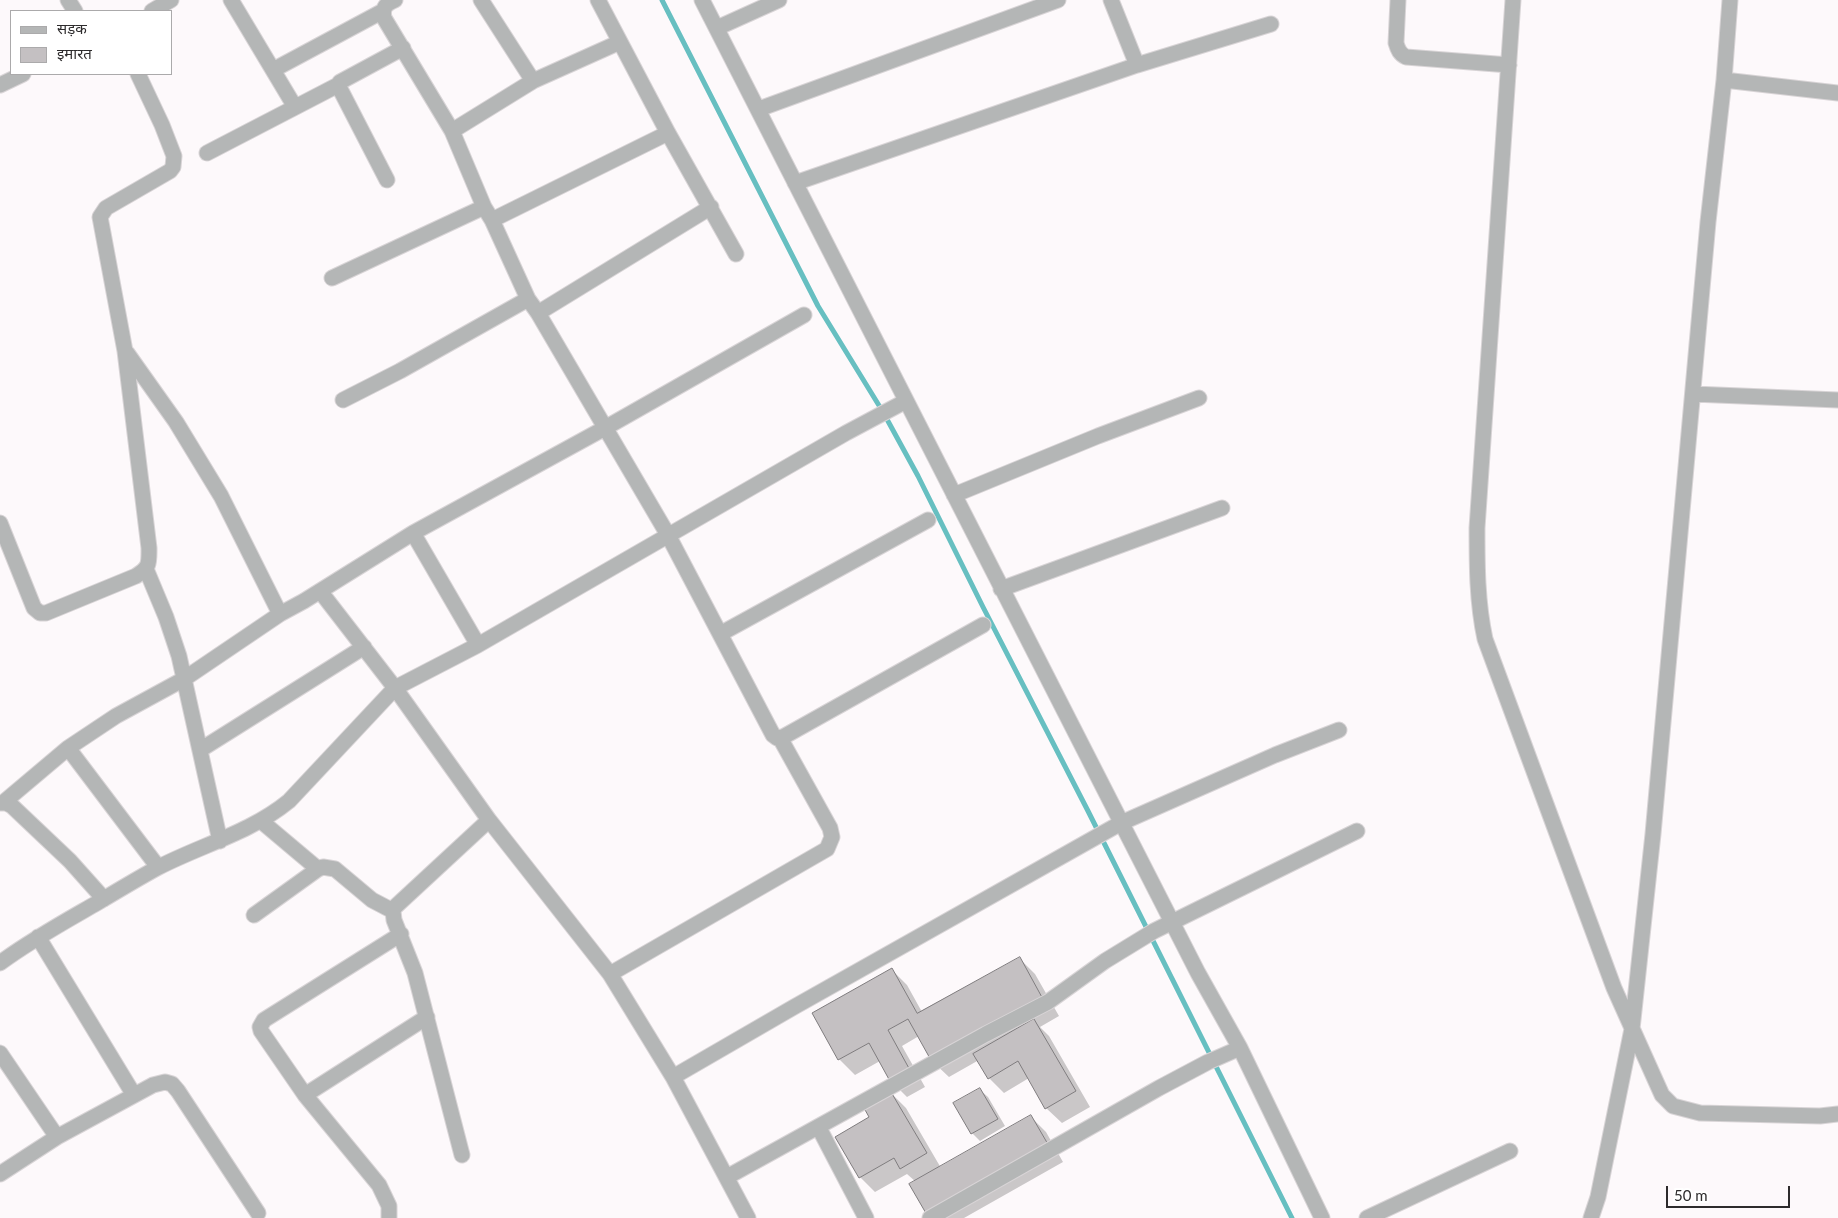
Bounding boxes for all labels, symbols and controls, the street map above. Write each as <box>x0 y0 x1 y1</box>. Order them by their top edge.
legend <box>10 10 172 75</box>
text: सड़क <box>57 19 87 37</box>
text: इमारत <box>57 44 92 62</box>
scale bar <box>1668 1176 1792 1208</box>
text: 50 m <box>1674 1186 1708 1204</box>

